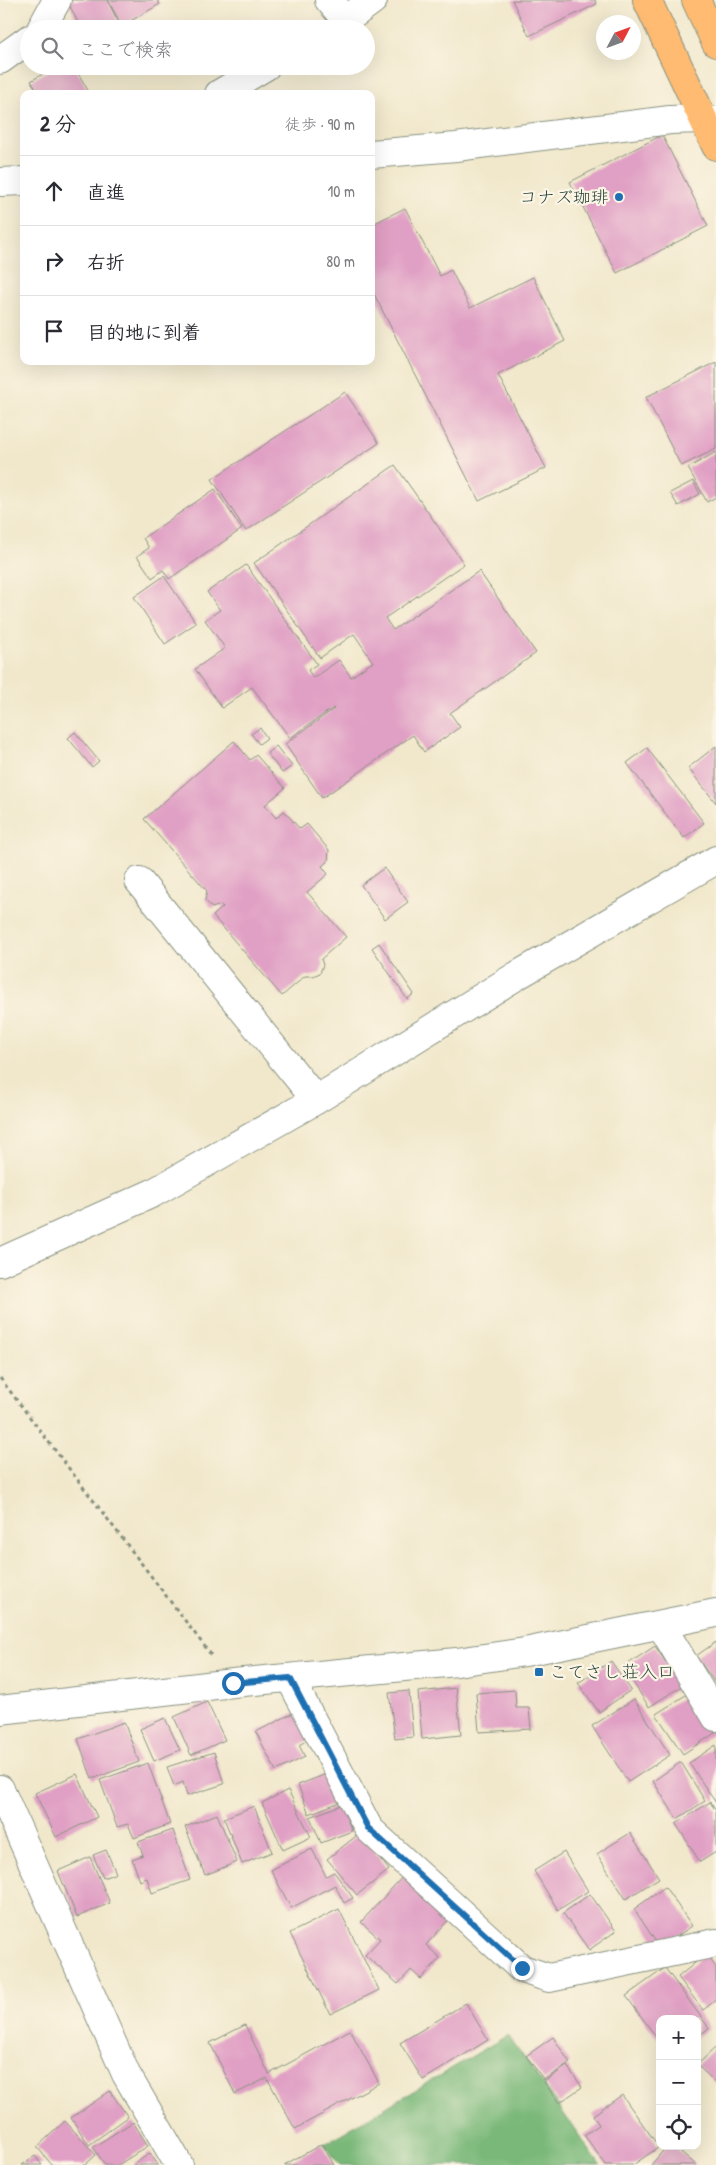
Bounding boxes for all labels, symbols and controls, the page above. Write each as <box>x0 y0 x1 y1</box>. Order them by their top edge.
north arrow <box>596 15 641 60</box>
search box <box>20 20 375 75</box>
icon: search <box>38 34 66 62</box>
text: ここで検索 <box>78 36 173 62</box>
text: 2 分 <box>40 109 76 138</box>
text: 徒歩 · 90 m <box>285 113 355 135</box>
icon: ahead <box>40 177 68 205</box>
text: 直進 <box>87 179 125 205</box>
text: 10 m <box>327 180 355 202</box>
place label: コナズ珈琲 <box>519 184 609 209</box>
marker: コナズ珈琲 <box>613 191 625 203</box>
icon: right <box>40 247 68 275</box>
text: 右折 <box>87 249 125 275</box>
text: 80 m <box>326 250 355 272</box>
icon: arrive <box>40 317 68 345</box>
text: 目的地に到着 <box>87 319 201 345</box>
place label: こてさし荘入口 <box>549 1659 675 1684</box>
marker: こてさし荘入口 <box>533 1666 545 1678</box>
route start <box>222 1672 245 1695</box>
route end <box>511 1957 534 1980</box>
map controls <box>656 2015 701 2150</box>
button: + <box>656 2015 701 2060</box>
button: − <box>656 2060 701 2105</box>
button: locate <box>656 2105 701 2150</box>

